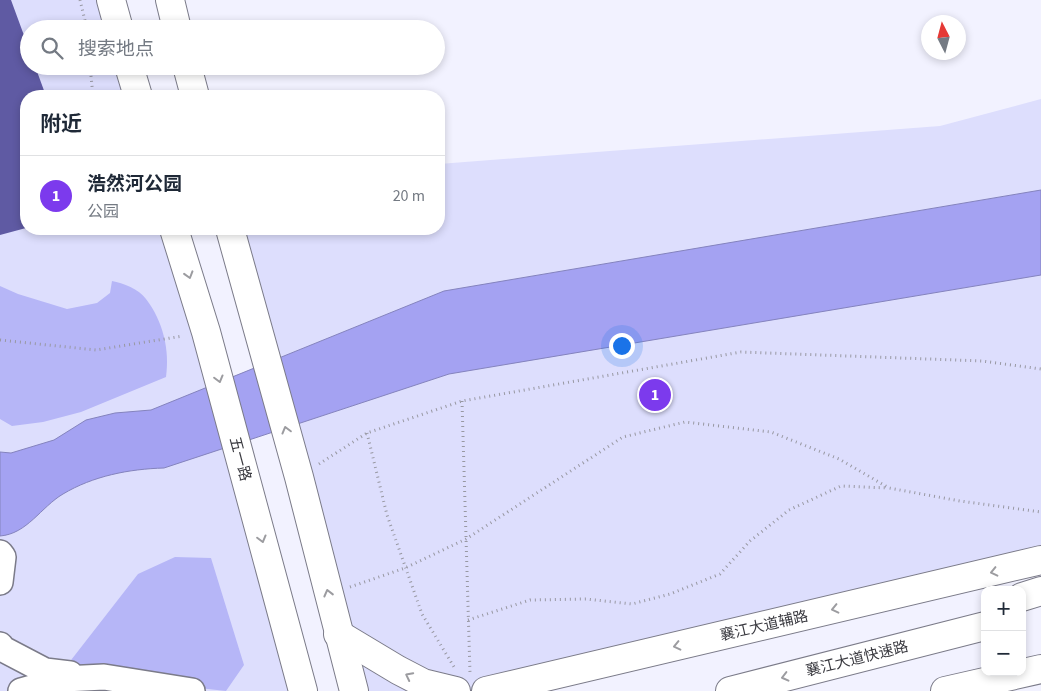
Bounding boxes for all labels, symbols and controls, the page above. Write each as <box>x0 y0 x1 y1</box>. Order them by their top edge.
north arrow <box>921 15 966 60</box>
search box <box>20 20 445 75</box>
icon: search <box>38 34 66 62</box>
text: 搜索地点 <box>78 36 154 63</box>
text: 附近 <box>40 109 82 139</box>
text: 浩然河公园 <box>87 171 182 198</box>
text: 1 <box>52 185 60 207</box>
text: 20 m <box>393 185 425 207</box>
text: 公园 <box>87 201 119 223</box>
one-way arrow <box>183 271 193 279</box>
your location <box>609 333 635 359</box>
one-way arrow <box>213 375 224 383</box>
pin: 1 <box>639 376 671 414</box>
one-way arrow <box>282 427 292 435</box>
street label: 五一路 <box>224 435 256 483</box>
one-way arrow <box>256 534 266 542</box>
one-way arrow <box>989 566 998 577</box>
map controls <box>981 586 1026 676</box>
button: + <box>981 586 1026 631</box>
one-way arrow <box>323 589 334 598</box>
one-way arrow <box>831 603 840 614</box>
street label: 襄江大道辅路 <box>718 606 810 646</box>
button: − <box>981 631 1026 676</box>
street label: 襄江大道快速路 <box>804 636 910 682</box>
one-way arrow <box>673 640 682 651</box>
one-way arrow <box>781 671 790 682</box>
one-way arrow <box>406 672 415 682</box>

